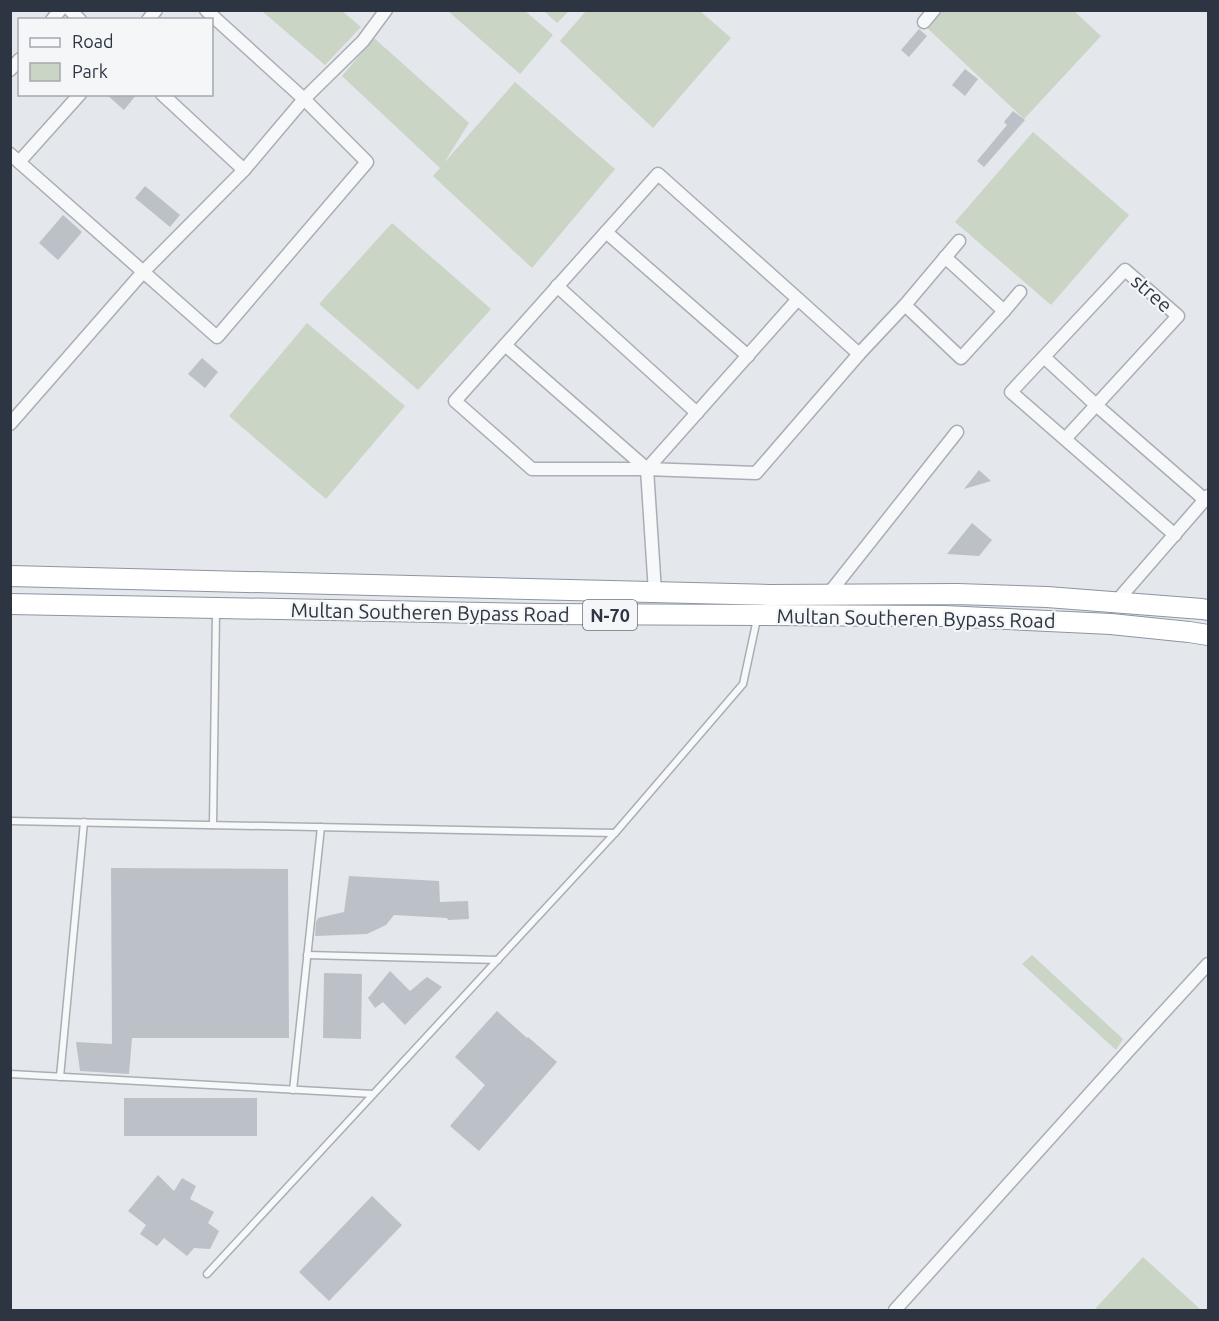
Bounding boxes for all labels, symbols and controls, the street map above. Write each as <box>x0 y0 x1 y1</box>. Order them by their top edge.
legend <box>18 18 213 96</box>
text: Road <box>72 31 114 51</box>
text: Park <box>72 61 108 81</box>
street label: stree <box>1127 269 1177 317</box>
street label: Multan Southeren Bypass Road <box>290 598 570 626</box>
road number: N-70 <box>583 600 637 630</box>
street label: Multan Southeren Bypass Road <box>776 604 1056 632</box>

